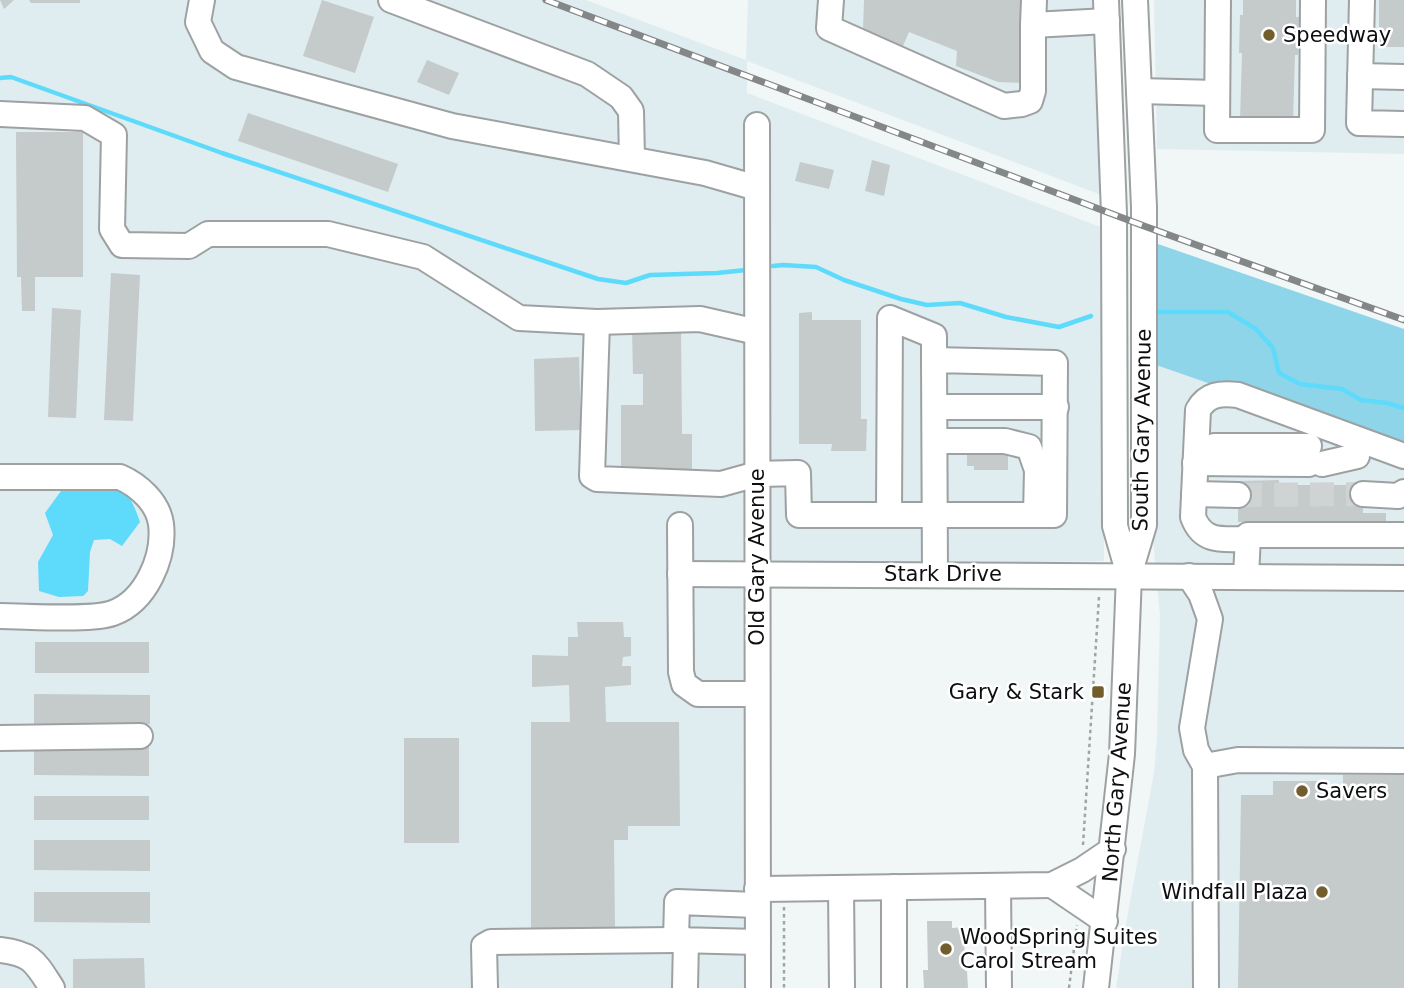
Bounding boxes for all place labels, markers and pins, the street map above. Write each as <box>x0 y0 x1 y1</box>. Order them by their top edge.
place label: Speedway <box>1283 23 1391 47</box>
marker: Speedway <box>1261 27 1277 43</box>
place label: Gary & Stark <box>949 680 1085 704</box>
marker: Gary & Stark <box>1090 684 1106 700</box>
place label: Savers <box>1316 779 1387 803</box>
marker: Savers <box>1294 783 1310 799</box>
place label: Windfall Plaza <box>1161 880 1308 904</box>
marker: Windfall Plaza <box>1314 884 1330 900</box>
place label: WoodSpring Suites Carol Stream <box>960 925 1158 973</box>
marker: WoodSpring Suites Carol Stream <box>938 941 954 957</box>

